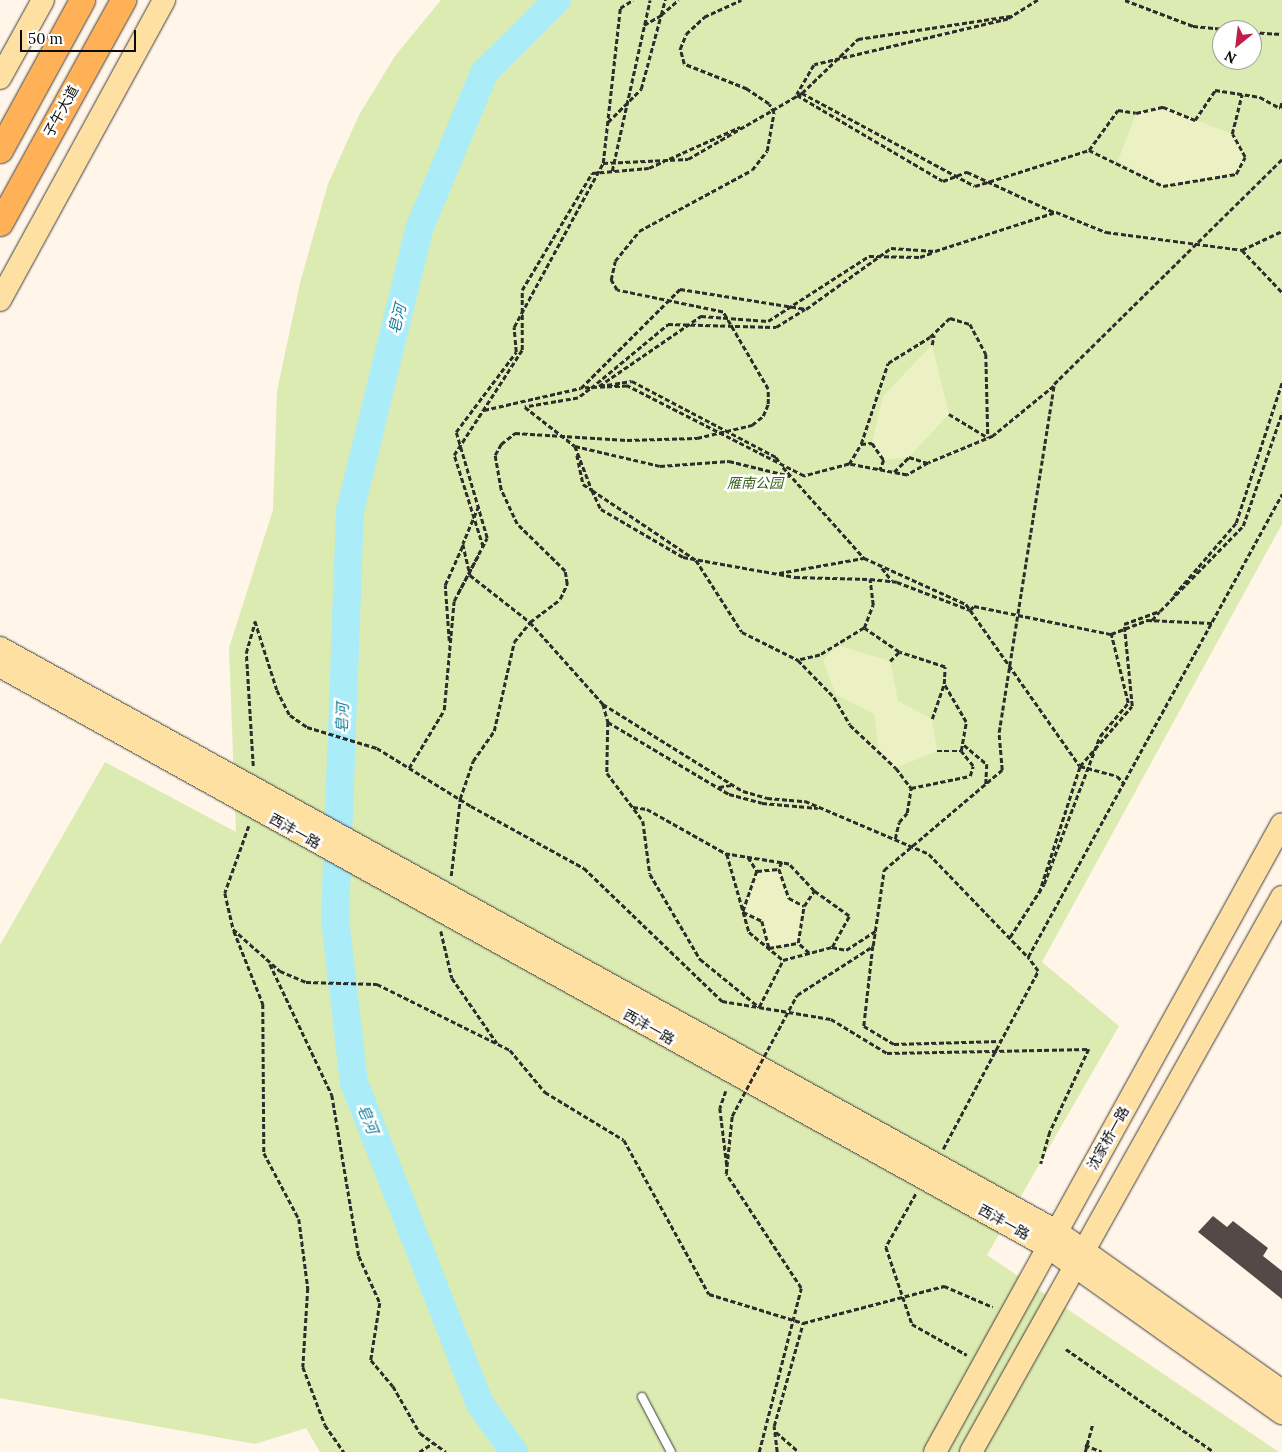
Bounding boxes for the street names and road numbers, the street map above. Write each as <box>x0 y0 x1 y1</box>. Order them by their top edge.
street label: 子午大道 <box>40 82 82 140</box>
street label: 西沣一路 <box>266 810 324 852</box>
street label: 西沣一路 <box>620 1006 678 1048</box>
street label: 沈家桥一路 <box>1084 1103 1132 1173</box>
street label: 西沣一路 <box>975 1201 1033 1243</box>

